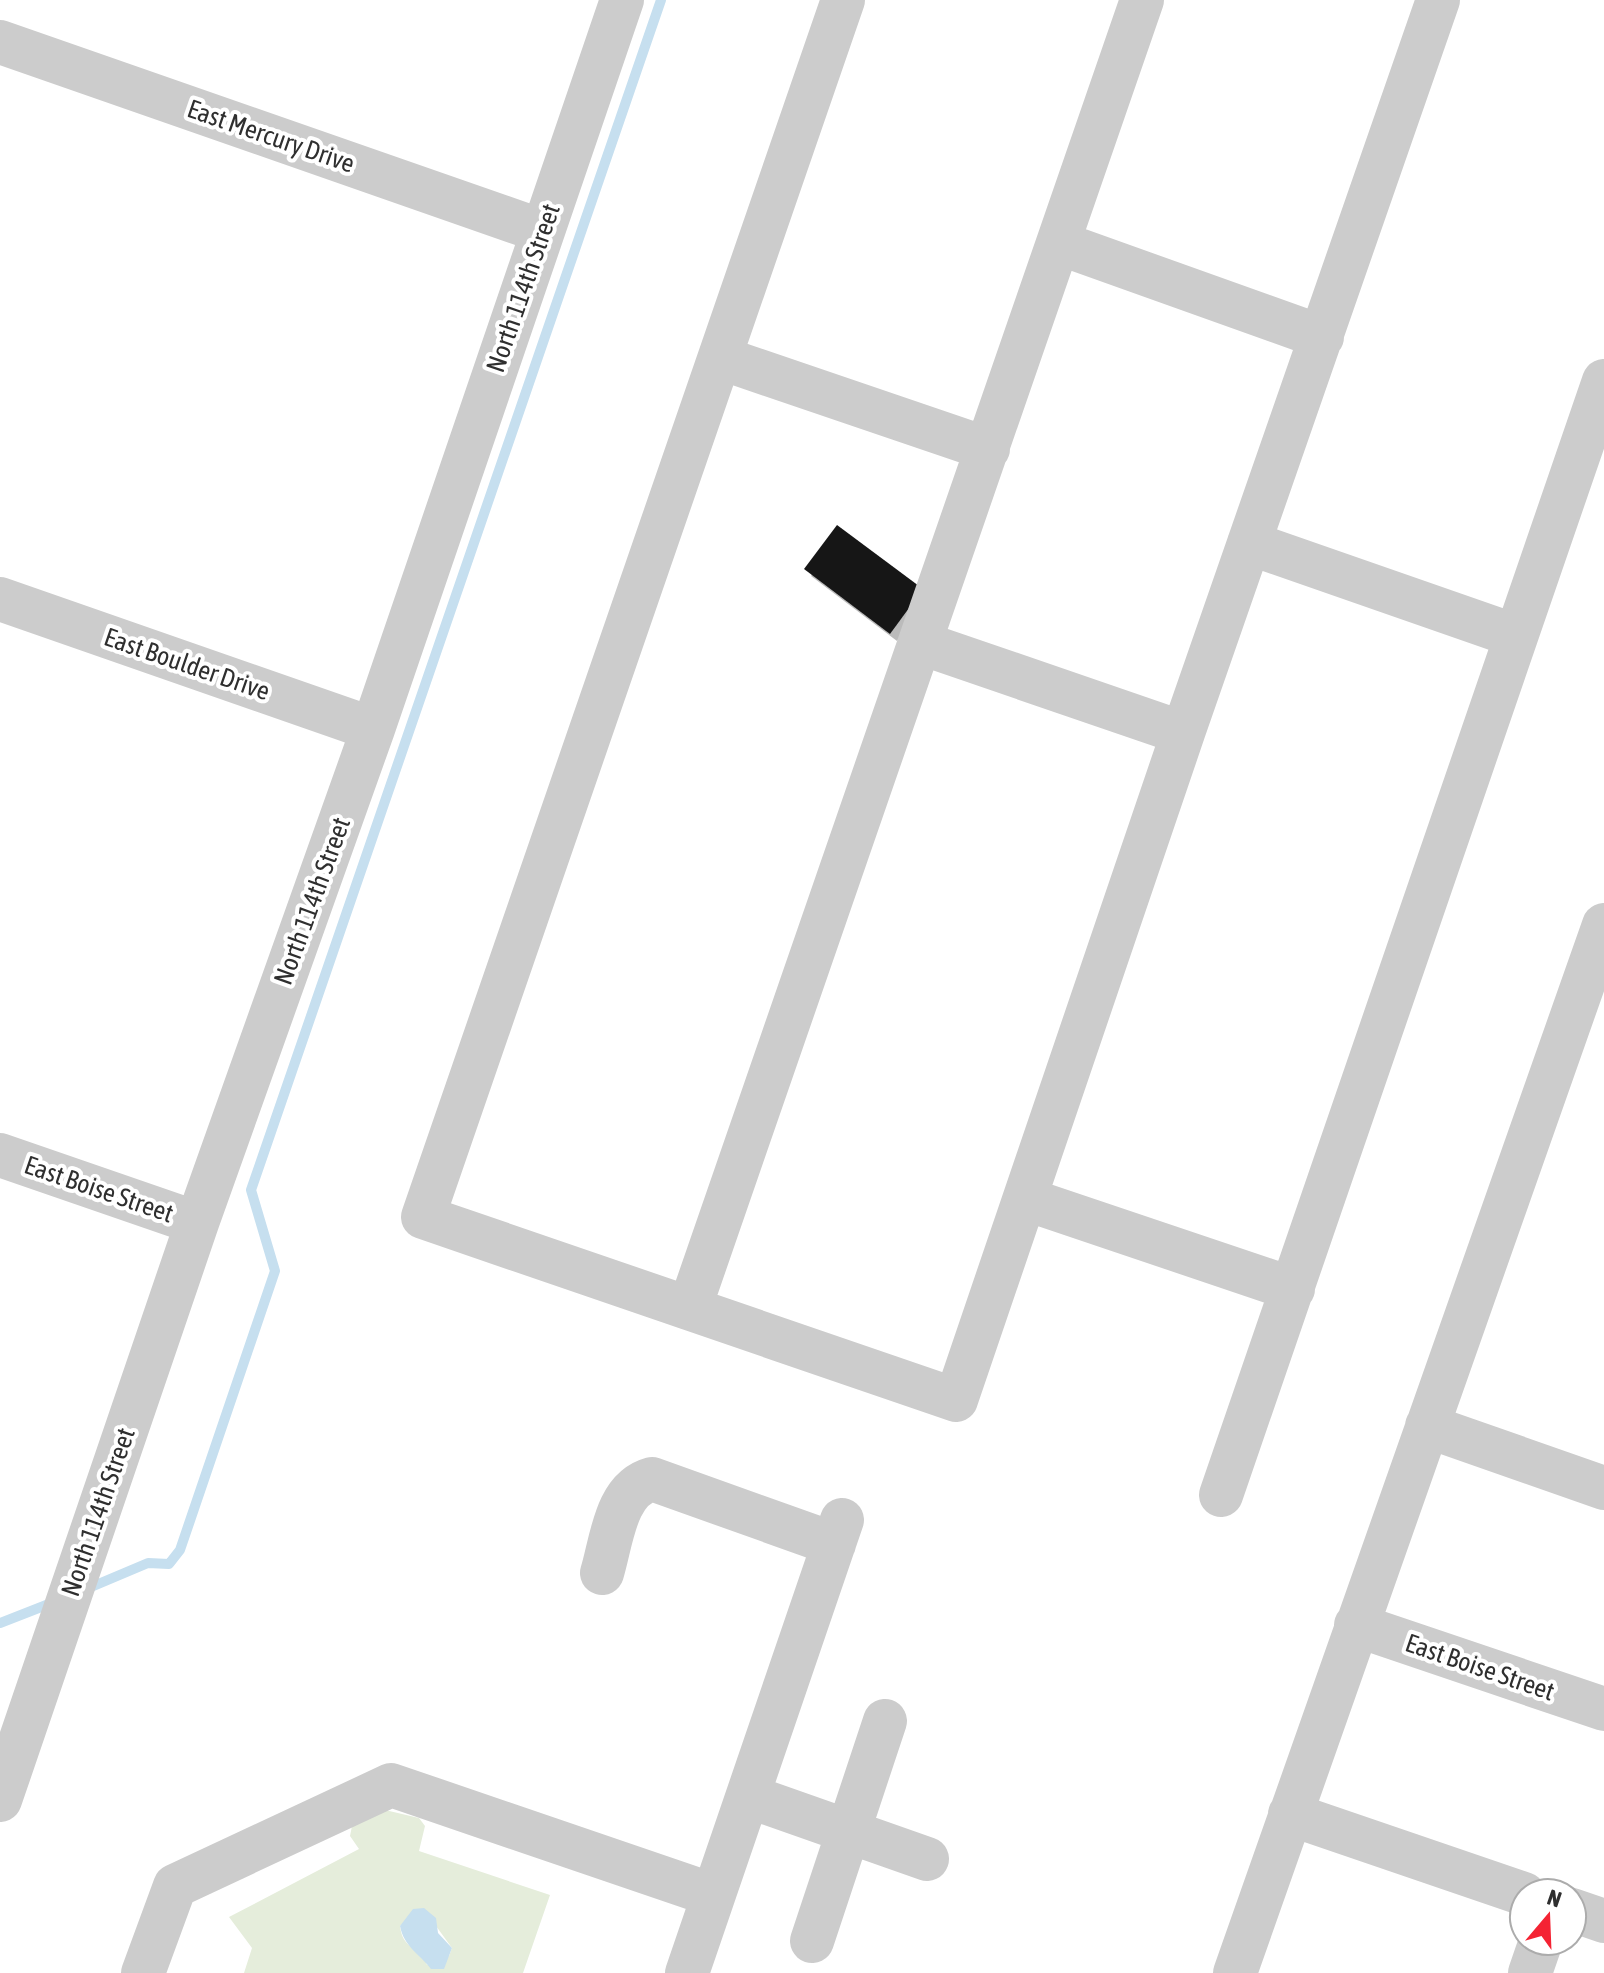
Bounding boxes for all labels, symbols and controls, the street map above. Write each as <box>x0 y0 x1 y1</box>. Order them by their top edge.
street label: East Mercury Drive <box>183 93 359 179</box>
street label: North 114th Street <box>480 200 566 376</box>
street label: East Boulder Drive <box>100 622 274 706</box>
street label: North 114th Street <box>268 813 356 989</box>
street label: East Boise Street <box>21 1150 177 1228</box>
street label: North 114th Street <box>55 1424 141 1600</box>
street label: East Boise Street <box>1402 1628 1558 1706</box>
north arrow <box>1508 1877 1588 1957</box>
text: N <box>1544 1884 1565 1912</box>

